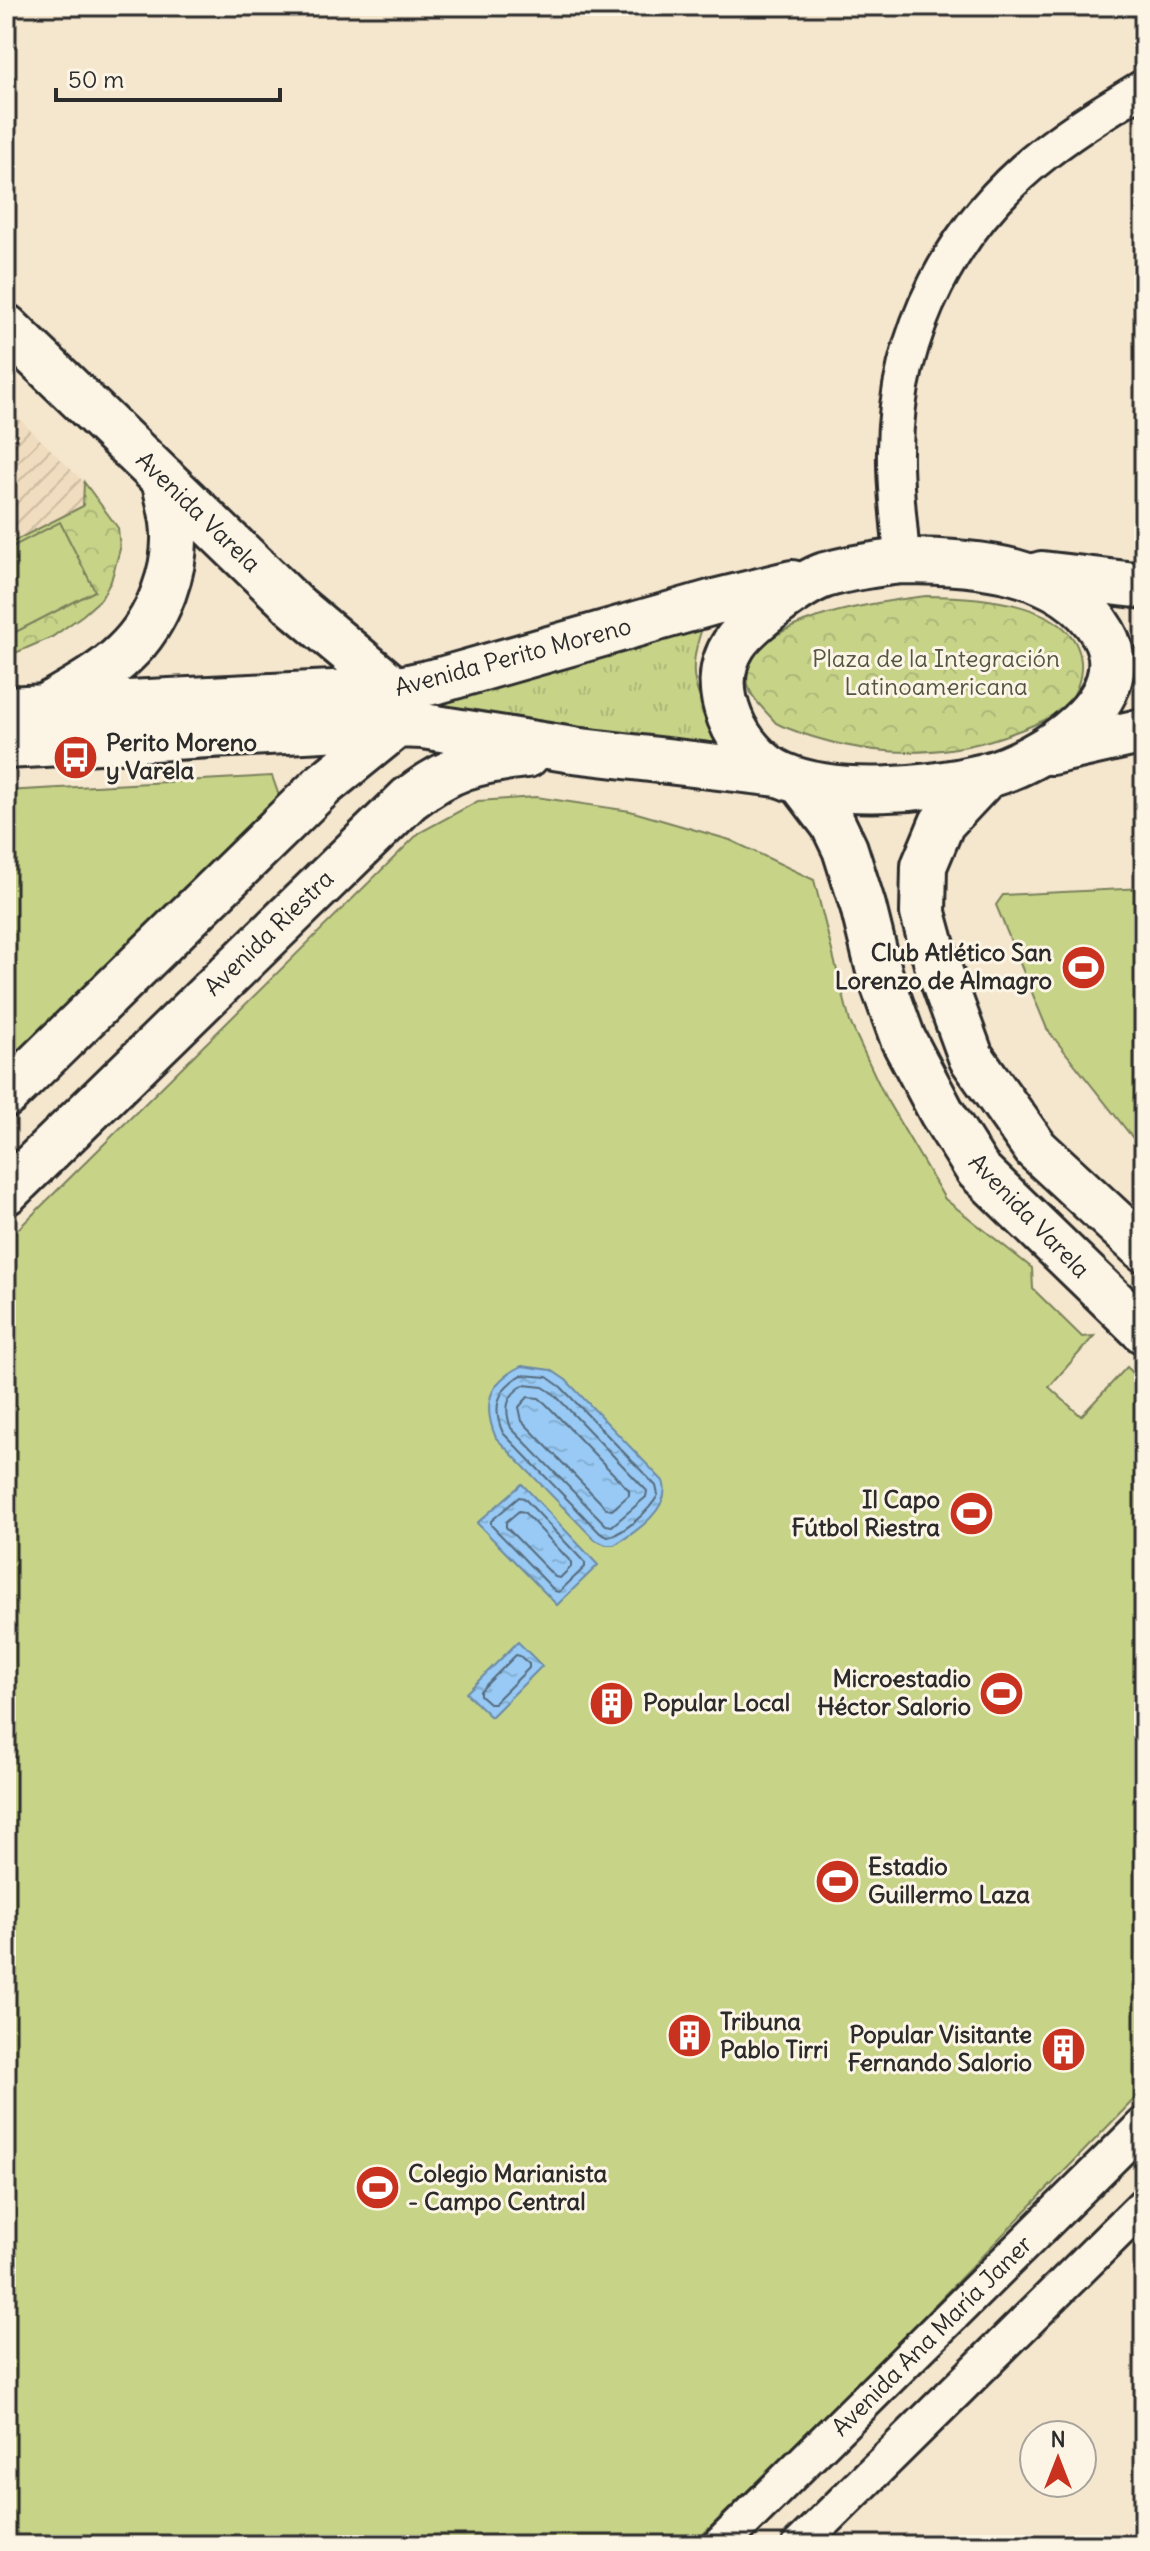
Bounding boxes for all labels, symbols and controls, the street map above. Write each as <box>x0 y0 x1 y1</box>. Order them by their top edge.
scale bar <box>56 52 280 102</box>
text: 50 m <box>68 64 124 94</box>
street label: Avenida Varela <box>130 444 267 578</box>
street label: Avenida Perito Moreno <box>391 610 634 702</box>
park label: Plaza de la Integración Latinoamericana <box>812 643 1060 701</box>
place label: Perito Moreno y Varela <box>106 727 257 785</box>
bus stop icon: Perito Moreno y Varela <box>51 733 99 781</box>
street label: Avenida Riestra <box>197 863 339 1002</box>
place label: Club Atlético San Lorenzo de Almagro <box>835 937 1052 995</box>
sports icon: Club Atlético San Lorenzo de Almagro <box>1059 943 1107 991</box>
street label: Avenida Varela <box>963 1147 1097 1284</box>
place label: Il Capo Fútbol Riestra <box>792 1484 940 1542</box>
sports icon: Il Capo Fútbol Riestra <box>947 1490 995 1538</box>
place label: Microestadio Héctor Salorio <box>817 1663 971 1721</box>
sports icon: Microestadio Héctor Salorio <box>978 1669 1026 1717</box>
building icon: Popular Local <box>588 1679 636 1727</box>
place label: Popular Local <box>643 1687 790 1717</box>
place label: Estadio Guillermo Laza <box>868 1851 1030 1909</box>
sports icon: Estadio Guillermo Laza <box>813 1857 861 1905</box>
place label: Tribuna Pablo Tirri <box>720 2006 828 2064</box>
building icon: Tribuna Pablo Tirri <box>665 2012 713 2060</box>
place label: Popular Visitante Fernando Salorio <box>848 2019 1032 2077</box>
building icon: Popular Visitante Fernando Salorio <box>1039 2025 1087 2073</box>
place label: Colegio Marianista - Campo Central <box>408 2158 607 2216</box>
sports icon: Colegio Marianista - Campo Central <box>353 2164 401 2212</box>
street label: Avenida Ana María Janer <box>825 2229 1038 2442</box>
north arrow <box>1018 2419 1098 2499</box>
text: N <box>1050 2425 1066 2453</box>

